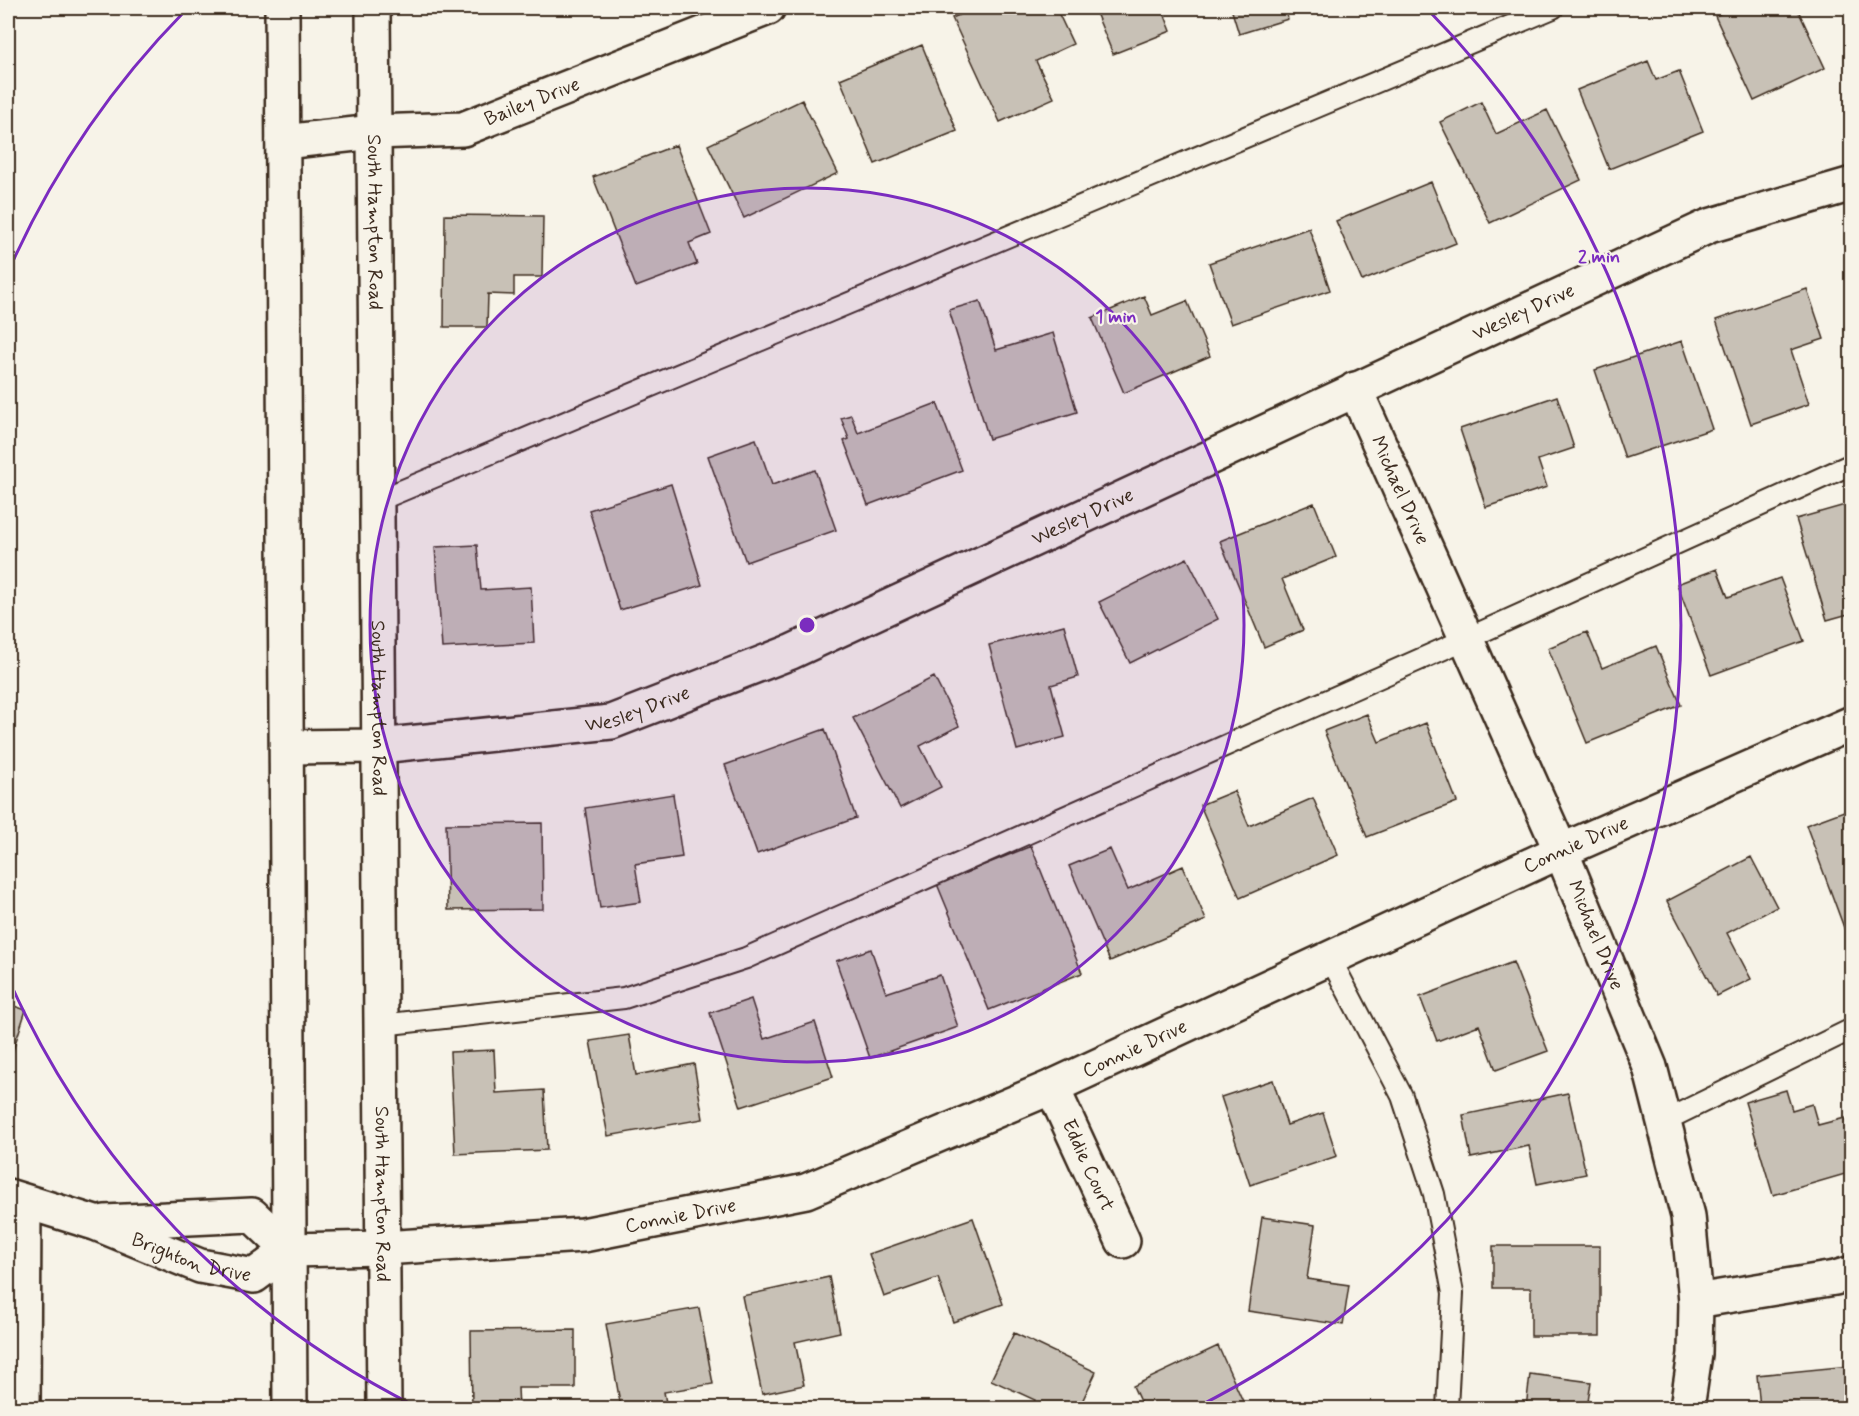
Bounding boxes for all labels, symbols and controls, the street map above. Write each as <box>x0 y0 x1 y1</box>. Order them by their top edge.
street label: Bailey Drive <box>480 70 584 133</box>
street label: South Hampton Road <box>360 134 389 310</box>
text: 2 min <box>1578 245 1620 269</box>
street label: Wesley Drive <box>1468 277 1579 347</box>
text: 1 min <box>1095 305 1137 329</box>
street label: Michael Drive <box>1364 432 1436 549</box>
street label: Wesley Drive <box>1027 481 1138 552</box>
centre of rings <box>797 615 817 635</box>
street label: South Hampton Road <box>364 620 393 796</box>
street label: Wesley Drive <box>584 679 694 738</box>
street label: Connie Drive <box>1519 809 1633 880</box>
street label: Michael Drive <box>1561 876 1630 994</box>
street label: Connie Drive <box>1078 1013 1191 1085</box>
street label: South Hampton Road <box>368 1106 397 1282</box>
street label: Eddie Court <box>1055 1115 1121 1215</box>
street label: Connie Drive <box>623 1192 739 1240</box>
street label: Brighton Drive <box>127 1226 253 1289</box>

